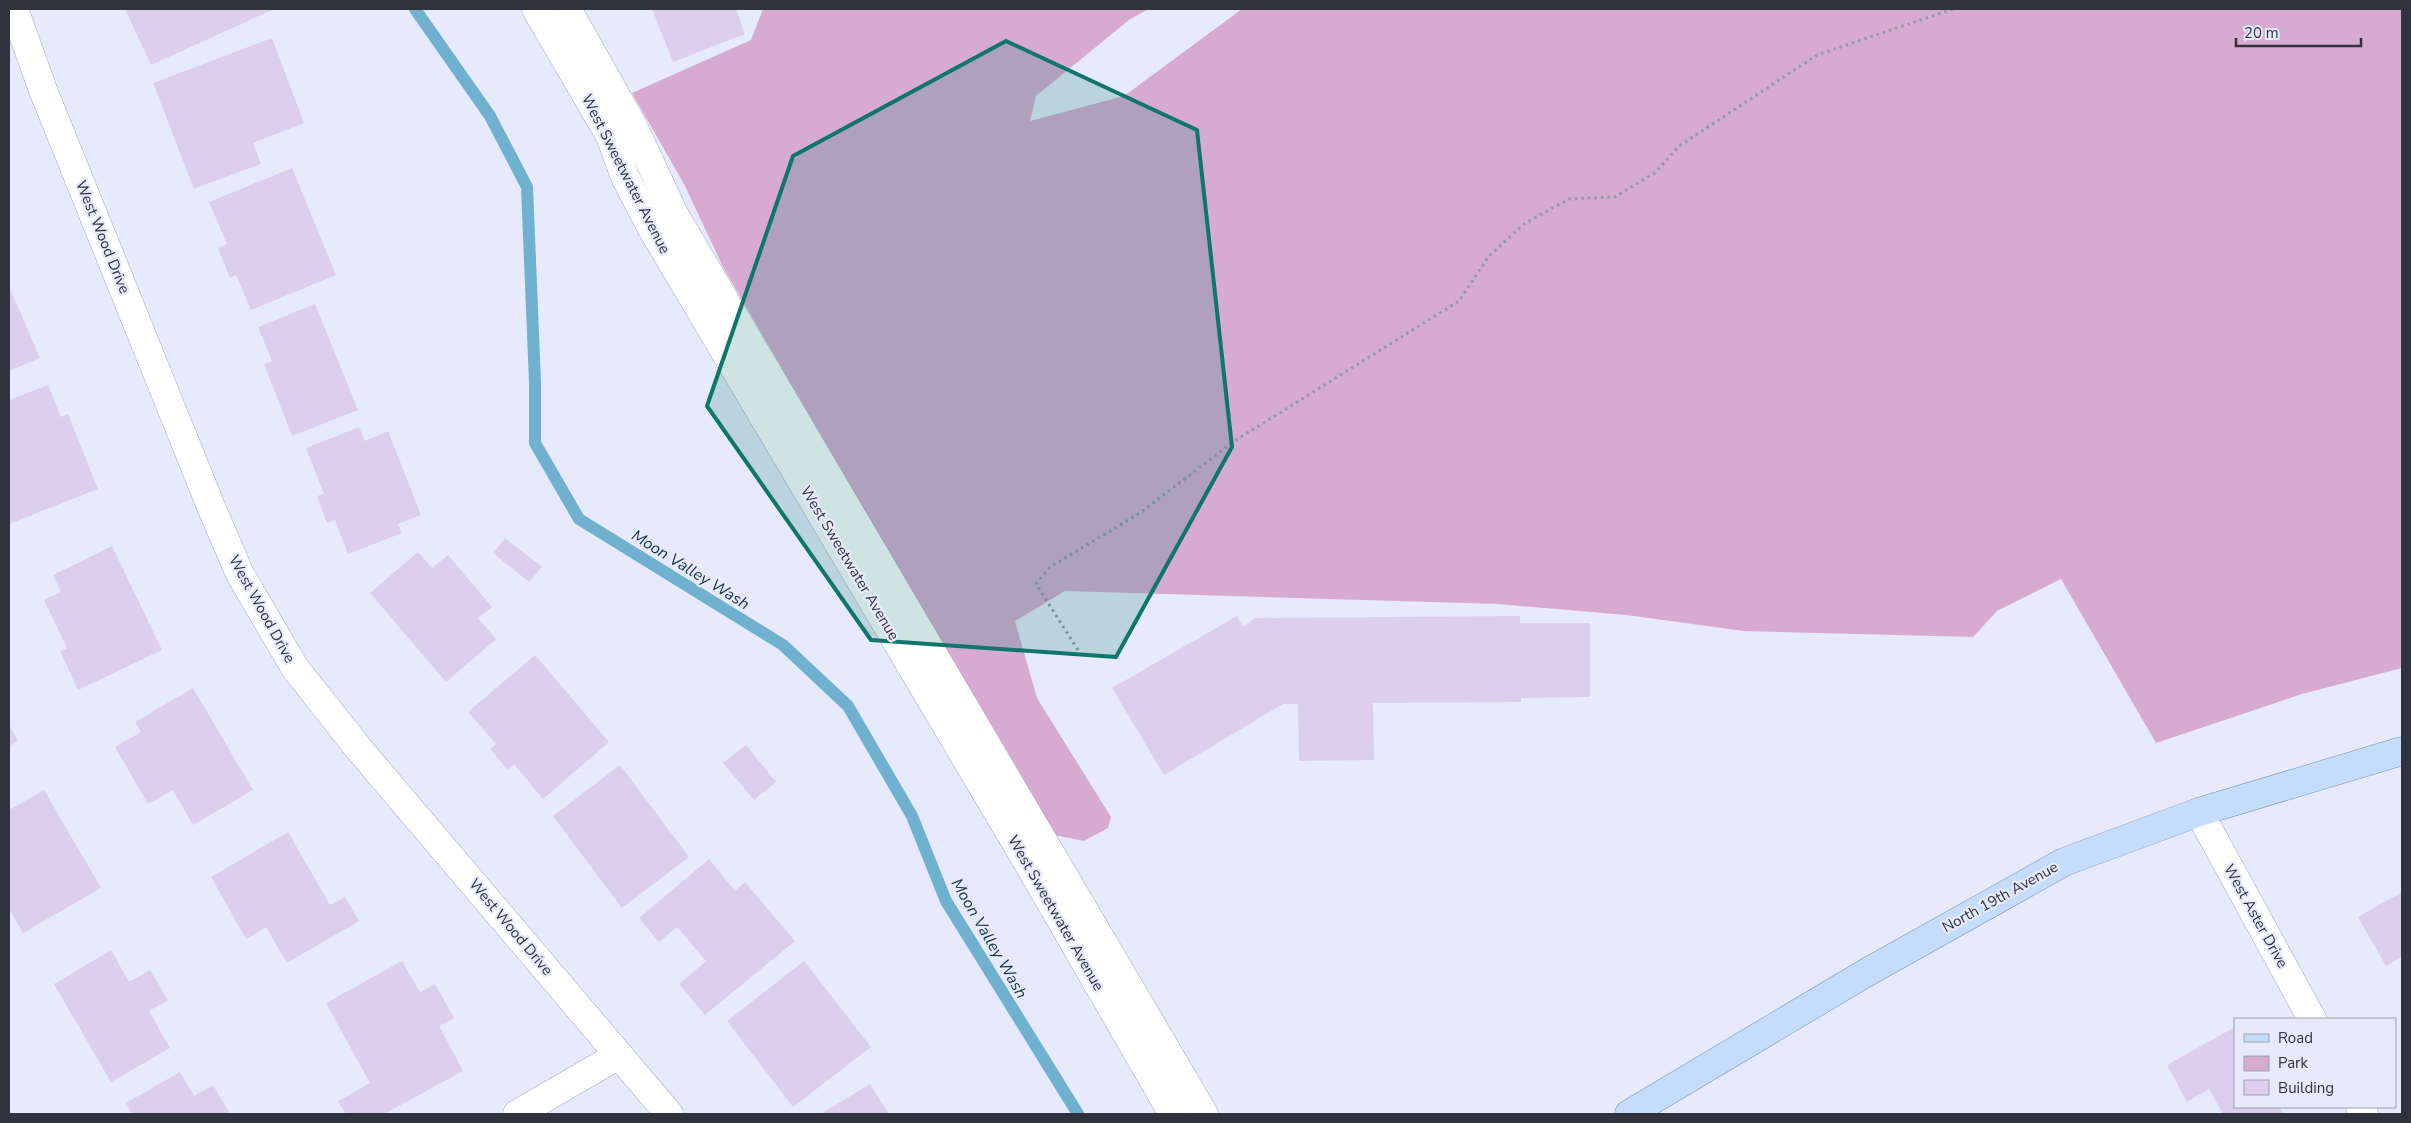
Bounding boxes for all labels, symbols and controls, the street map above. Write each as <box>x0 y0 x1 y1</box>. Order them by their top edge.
scale bar <box>2236 15 2361 47</box>
text: 20 m <box>2244 23 2279 43</box>
street label: West Sweetwater Avenue <box>577 91 675 257</box>
street label: West Wood Drive <box>71 177 135 297</box>
street label: West Sweetwater Avenue <box>796 482 904 644</box>
water label: Moon Valley Wash <box>627 525 754 615</box>
street label: West Wood Drive <box>224 552 300 666</box>
street label: West Sweetwater Avenue <box>1003 832 1109 995</box>
street label: North 19th Avenue <box>1939 857 2061 937</box>
street label: West Aster Drive <box>2219 861 2293 972</box>
street label: West Wood Drive <box>465 874 557 980</box>
water label: Moon Valley Wash <box>946 874 1033 1003</box>
legend <box>2234 1018 2396 1108</box>
text: Road <box>2278 1028 2313 1048</box>
text: Park <box>2278 1053 2308 1073</box>
text: Building <box>2278 1078 2334 1098</box>

